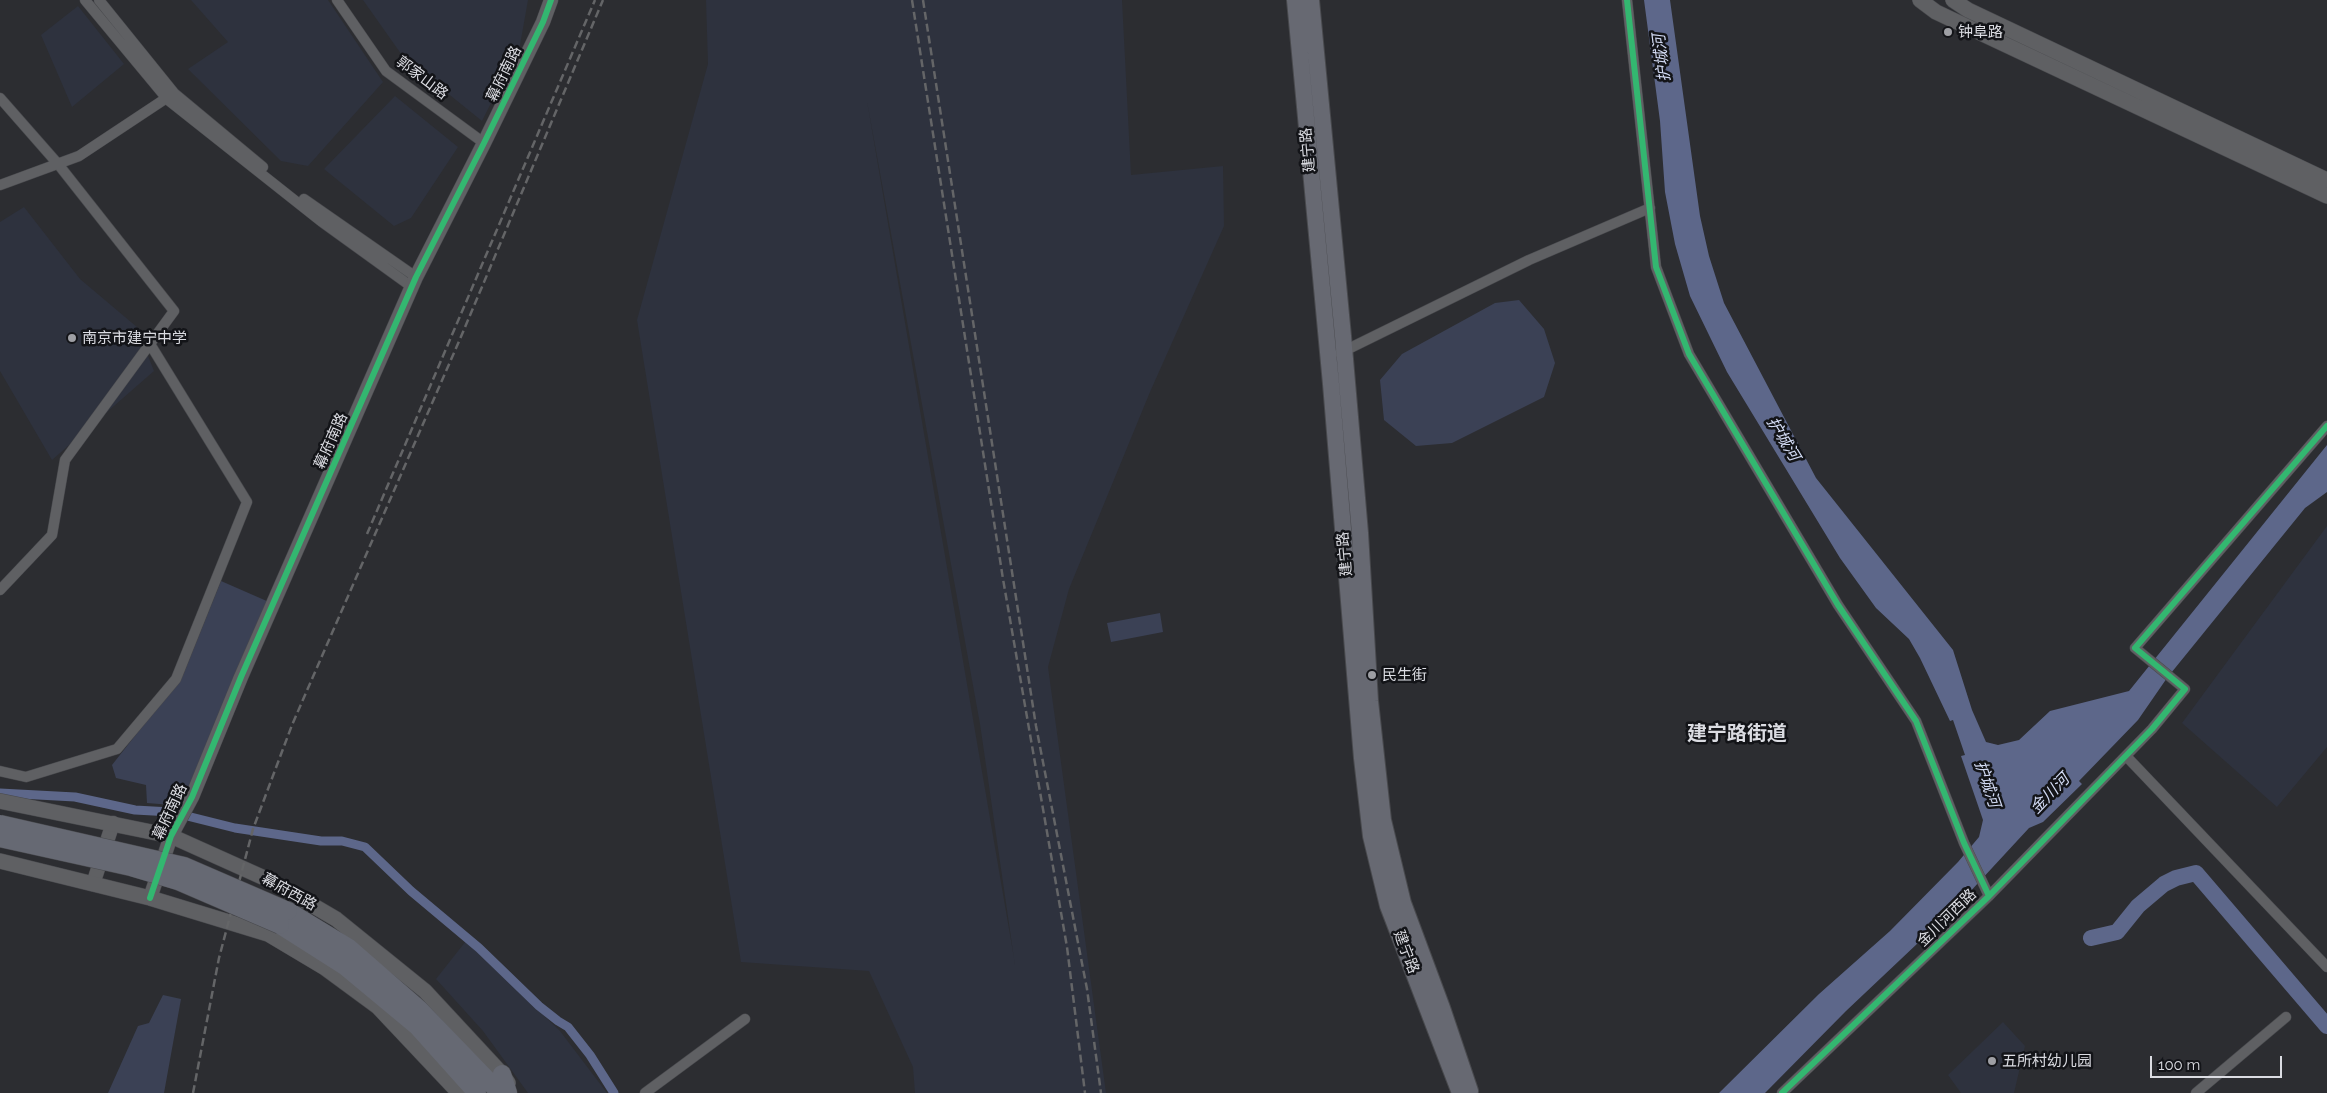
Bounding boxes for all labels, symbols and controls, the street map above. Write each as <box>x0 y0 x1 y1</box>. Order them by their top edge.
place label: 钟阜路 <box>1958 23 2003 41</box>
marker: 钟阜路 <box>1942 26 1954 38</box>
water label: 护城河 <box>1650 33 1674 83</box>
street label: 幕府南路 <box>483 43 525 105</box>
street label: 郭家山路 <box>393 53 451 103</box>
street label: 建宁路 <box>1297 127 1319 173</box>
place label: 南京市建宁中学 <box>82 329 187 347</box>
marker: 南京市建宁中学 <box>66 332 78 344</box>
street label: 幕府南路 <box>311 410 351 472</box>
water label: 护城河 <box>1762 413 1804 465</box>
street label: 建宁路 <box>1334 531 1356 577</box>
place label: 民生街 <box>1382 666 1427 684</box>
marker: 民生街 <box>1366 669 1378 681</box>
district label: 建宁路街道 <box>1687 722 1787 746</box>
water label: 护城河 <box>1970 758 2004 810</box>
water label: 金川河 <box>2026 770 2074 818</box>
street label: 幕府南路 <box>149 781 191 843</box>
street label: 幕府西路 <box>258 870 320 914</box>
street label: 金川河西路 <box>1914 885 1980 951</box>
street label: 建宁路 <box>1390 928 1422 976</box>
scale bar <box>2152 1046 2284 1078</box>
place label: 五所村幼儿园 <box>2002 1052 2092 1070</box>
marker: 五所村幼儿园 <box>1986 1055 1998 1067</box>
text: 100 m <box>2158 1056 2200 1074</box>

